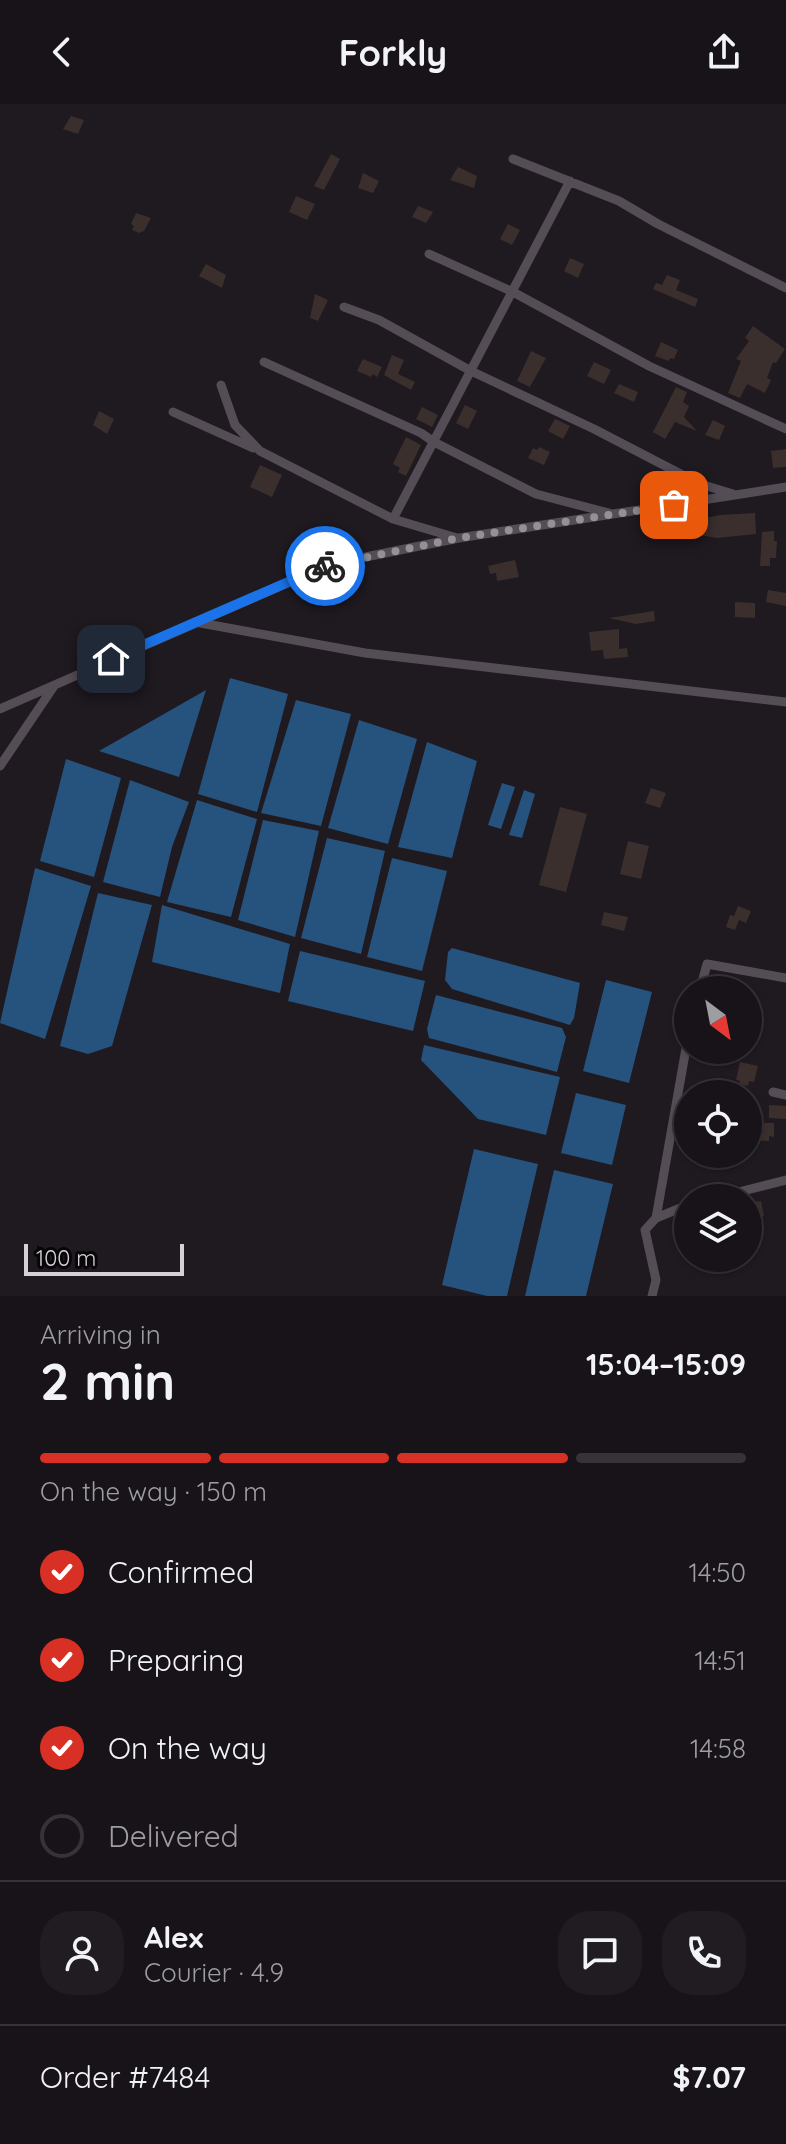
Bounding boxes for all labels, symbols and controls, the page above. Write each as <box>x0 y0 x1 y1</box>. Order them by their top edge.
icon: back <box>40 30 84 74</box>
text: Forkly <box>339 30 447 75</box>
icon: share <box>702 30 746 74</box>
pin <box>640 471 708 539</box>
icon: bag <box>652 483 696 527</box>
courier <box>285 526 365 606</box>
icon: bike <box>303 544 347 588</box>
pin <box>77 625 145 693</box>
icon: home <box>89 637 133 681</box>
north arrow <box>674 976 762 1064</box>
map controls <box>674 976 762 1272</box>
button: locate <box>674 1080 762 1168</box>
button: layers <box>674 1184 762 1272</box>
scale bar <box>24 1240 184 1276</box>
text: 100 m <box>36 1244 96 1272</box>
text: Arriving in <box>40 1318 161 1351</box>
text: 15:04–15:09 <box>586 1345 746 1383</box>
text: 2 min <box>40 1348 175 1413</box>
text: On the way · 150 m <box>40 1475 267 1508</box>
icon: check <box>40 1550 84 1594</box>
text: Confirmed <box>108 1553 254 1591</box>
text: 14:50 <box>689 1556 746 1589</box>
icon: check <box>40 1638 84 1682</box>
text: Preparing <box>108 1641 244 1679</box>
text: 14:51 <box>694 1644 746 1677</box>
icon: check <box>40 1726 84 1770</box>
text: On the way <box>108 1729 267 1767</box>
text: 14:58 <box>690 1732 746 1765</box>
text: Delivered <box>108 1817 239 1855</box>
button: person <box>40 1911 124 1995</box>
button: chat <box>558 1911 642 1995</box>
button: phone <box>662 1911 746 1995</box>
text: Alex <box>144 1918 203 1956</box>
text: Courier · 4.9 <box>144 1956 284 1989</box>
text: Order #7484 <box>40 2058 210 2096</box>
text: $7.07 <box>673 2058 746 2096</box>

